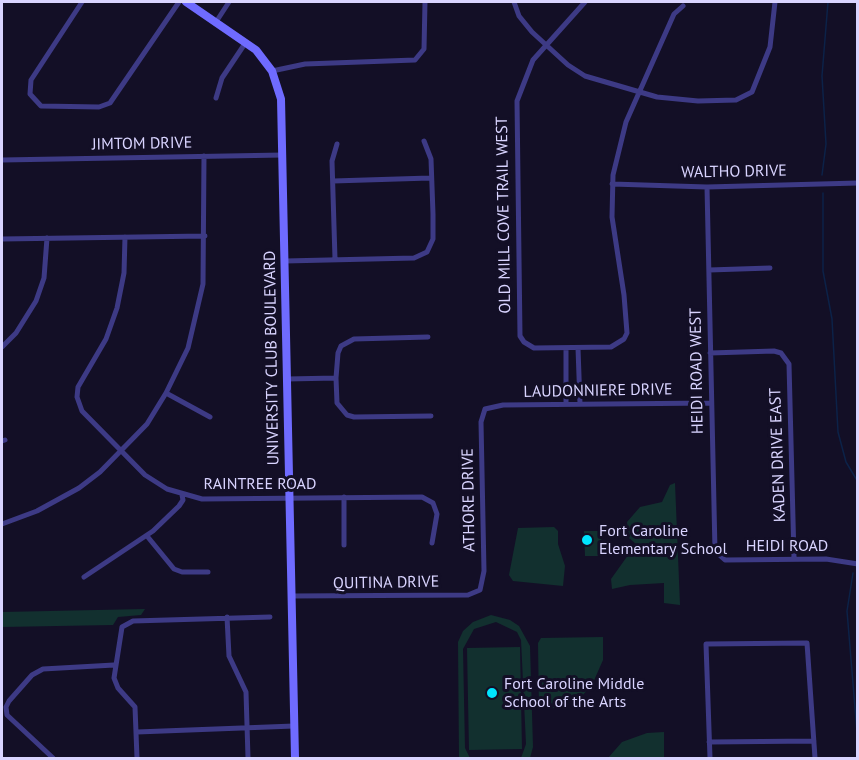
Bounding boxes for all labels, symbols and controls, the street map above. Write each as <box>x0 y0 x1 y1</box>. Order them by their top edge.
street label: OLD MILL COVE TRAIL WEST <box>493 116 515 314</box>
street label: JIMTOM DRIVE <box>92 134 192 154</box>
street label: WALTHO DRIVE <box>681 161 787 183</box>
street label: UNIVERSITY CLUB BOULEVARD <box>261 250 283 466</box>
street label: HEIDI ROAD WEST <box>686 308 708 434</box>
street label: LAUDONNIERE DRIVE <box>523 380 673 402</box>
street label: KADEN DRIVE EAST <box>766 387 790 523</box>
street label: ATHORE DRIVE <box>458 448 480 552</box>
street label: RAINTREE ROAD <box>204 474 316 494</box>
place label: Fort Caroline Elementary School <box>599 521 727 559</box>
marker: Fort Caroline Elementary School <box>580 533 594 547</box>
street label: HEIDI ROAD <box>746 536 828 556</box>
street label: QUITINA DRIVE <box>333 572 439 594</box>
place label: Fort Caroline Middle School of the Arts <box>504 674 644 712</box>
marker: Fort Caroline Middle School of the Arts <box>485 686 499 700</box>

